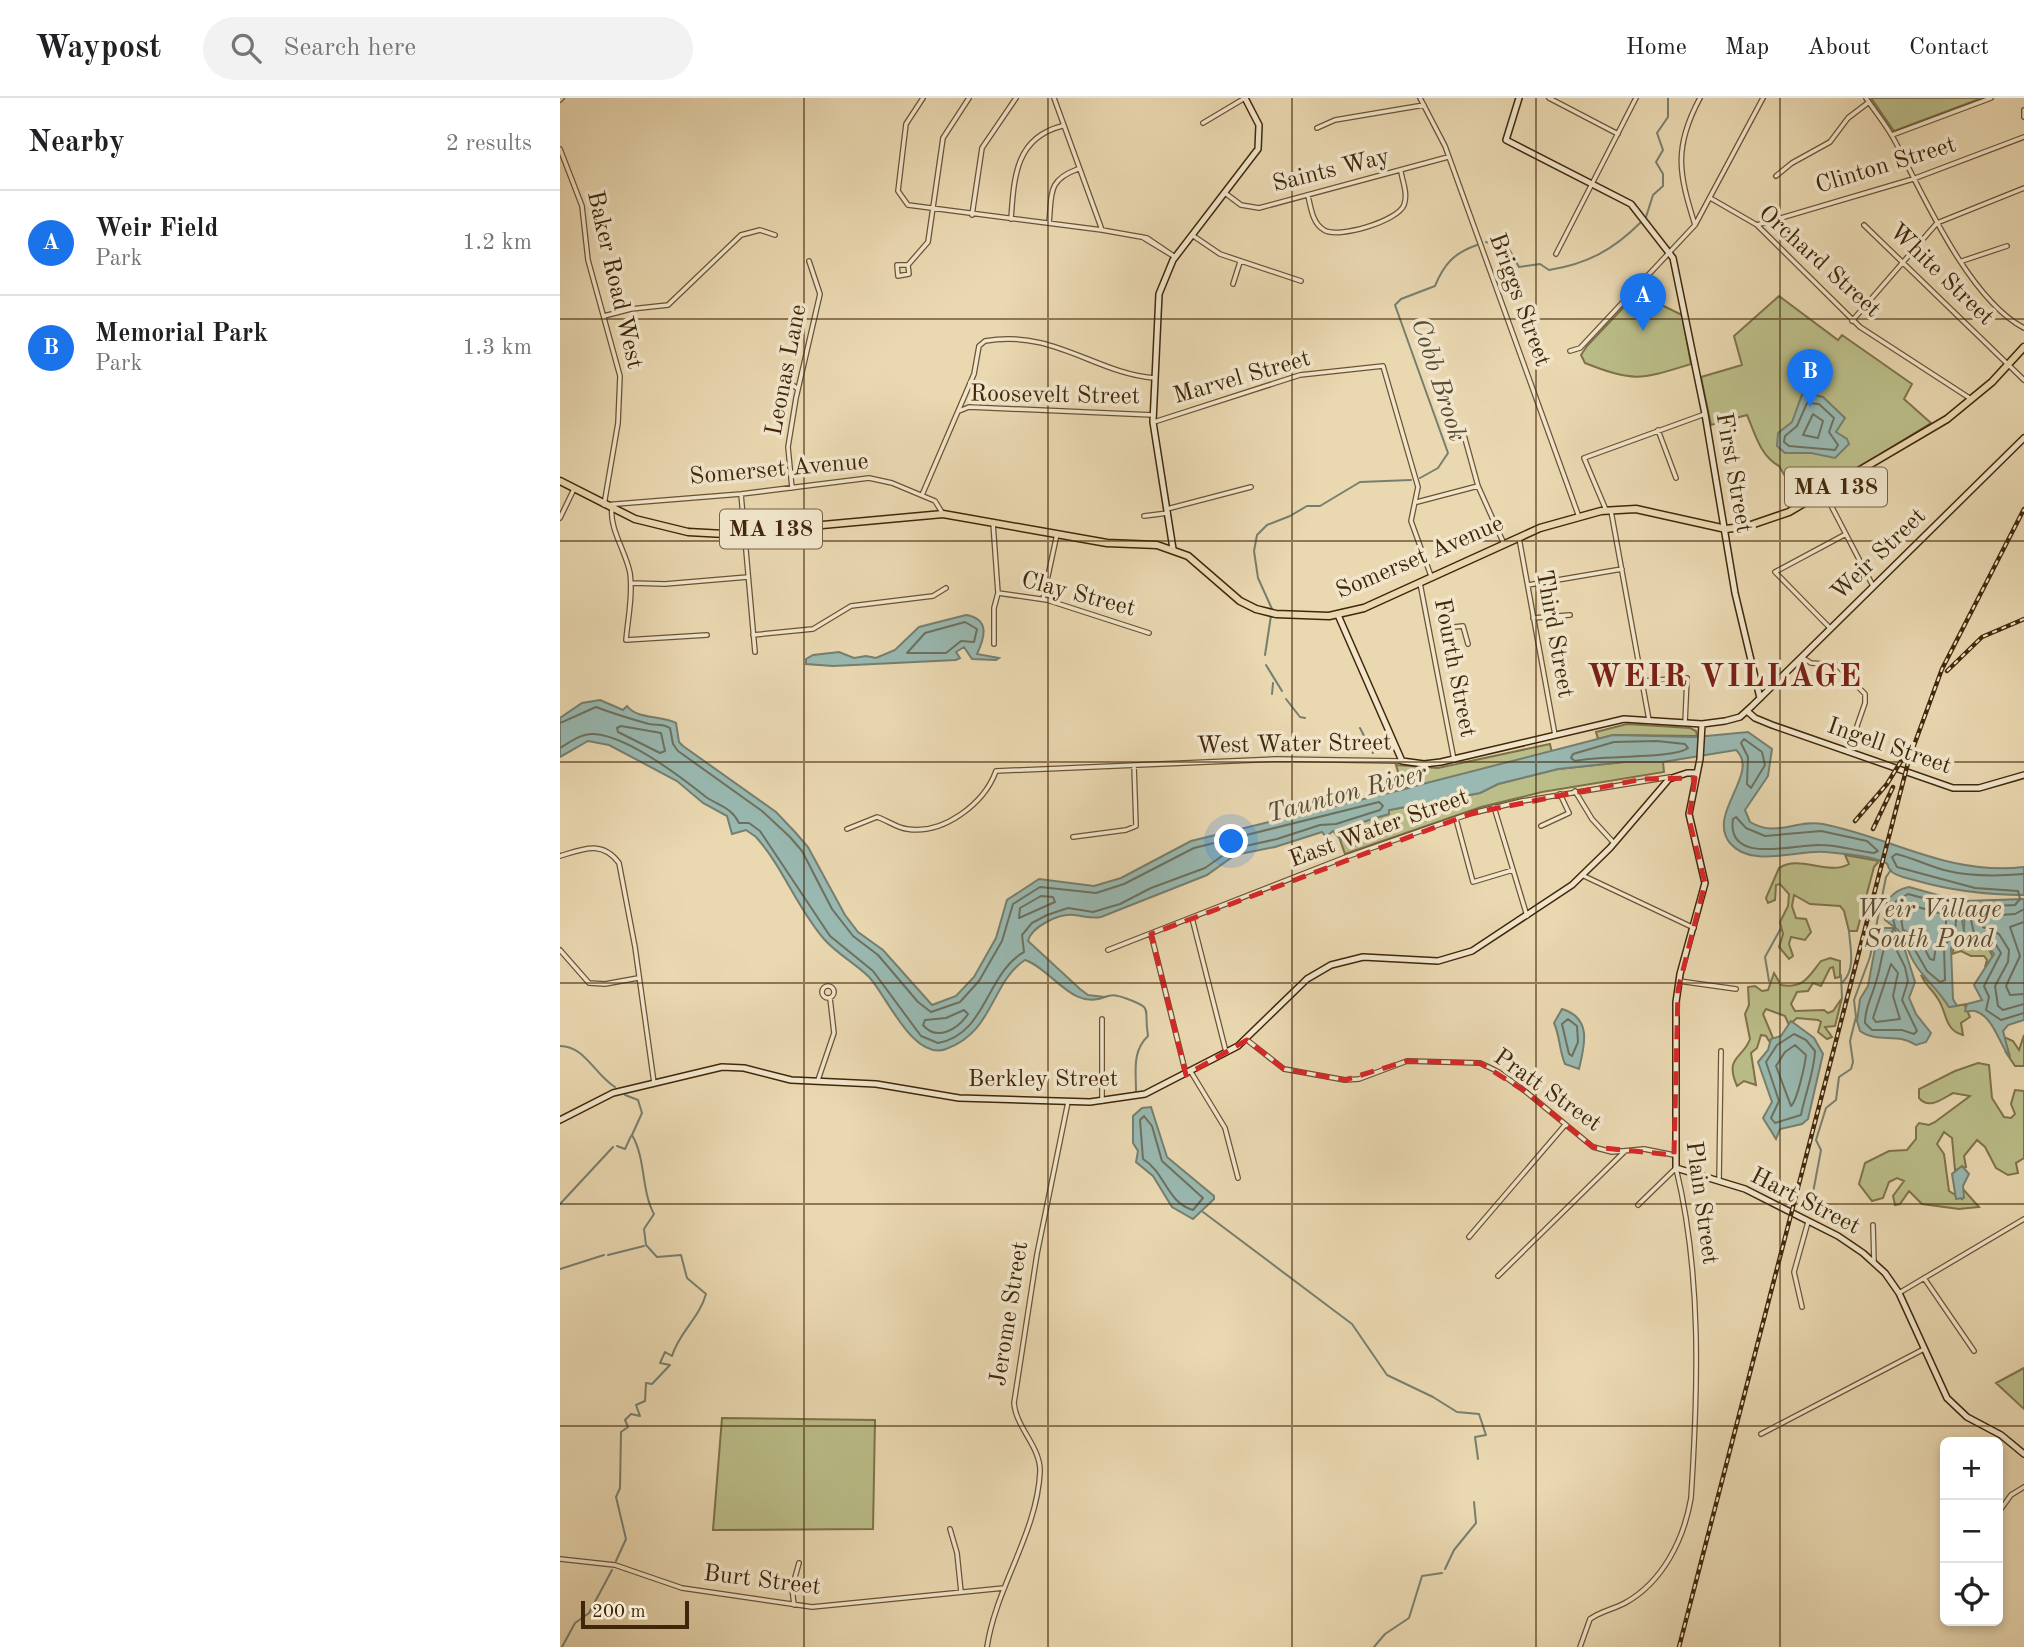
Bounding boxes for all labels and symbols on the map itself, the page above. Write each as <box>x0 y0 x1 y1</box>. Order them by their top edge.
street label: Clinton Street <box>1813 133 1959 199</box>
street label: Saints Way <box>1270 145 1392 197</box>
street label: Baker Road West <box>582 189 646 371</box>
street label: Orchard Street <box>1753 201 1885 323</box>
street label: White Street <box>1884 220 1998 330</box>
street label: Briggs Street <box>1484 230 1554 370</box>
pin: A <box>1620 273 1666 331</box>
street label: Leonas Lane <box>763 302 811 438</box>
water label: Cobb Brook <box>1406 315 1470 445</box>
street label: Marvel Street <box>1171 347 1313 409</box>
pin: B <box>1787 349 1833 407</box>
street label: Roosevelt Street <box>970 383 1140 409</box>
street label: First Street <box>1711 411 1755 535</box>
street label: Somerset Avenue <box>689 450 869 490</box>
road number: MA 138 <box>1785 468 1887 506</box>
street label: Weir Street <box>1827 504 1931 606</box>
road number: MA 138 <box>720 510 822 548</box>
street label: Somerset Avenue <box>1333 512 1507 604</box>
street label: Clay Street <box>1018 568 1138 622</box>
street label: Third Street <box>1531 568 1577 700</box>
street label: Fourth Street <box>1429 597 1479 739</box>
district label: WEIR VILLAGE <box>1587 662 1863 694</box>
street label: Ingell Street <box>1824 715 1954 779</box>
street label: West Water Street <box>1196 731 1392 759</box>
water label: Taunton River <box>1264 760 1430 828</box>
street label: East Water Street <box>1286 785 1472 873</box>
your location <box>1214 824 1248 858</box>
water label: Weir Village South Pond <box>1856 897 2002 953</box>
street label: Pratt Street <box>1489 1045 1605 1137</box>
street label: Berkley Street <box>968 1068 1118 1092</box>
street label: Plain Street <box>1680 1140 1722 1266</box>
street label: Hart Street <box>1746 1164 1864 1240</box>
street label: Jerome Street <box>987 1240 1033 1388</box>
street label: Burt Street <box>702 1562 822 1600</box>
scale bar <box>581 1598 690 1630</box>

